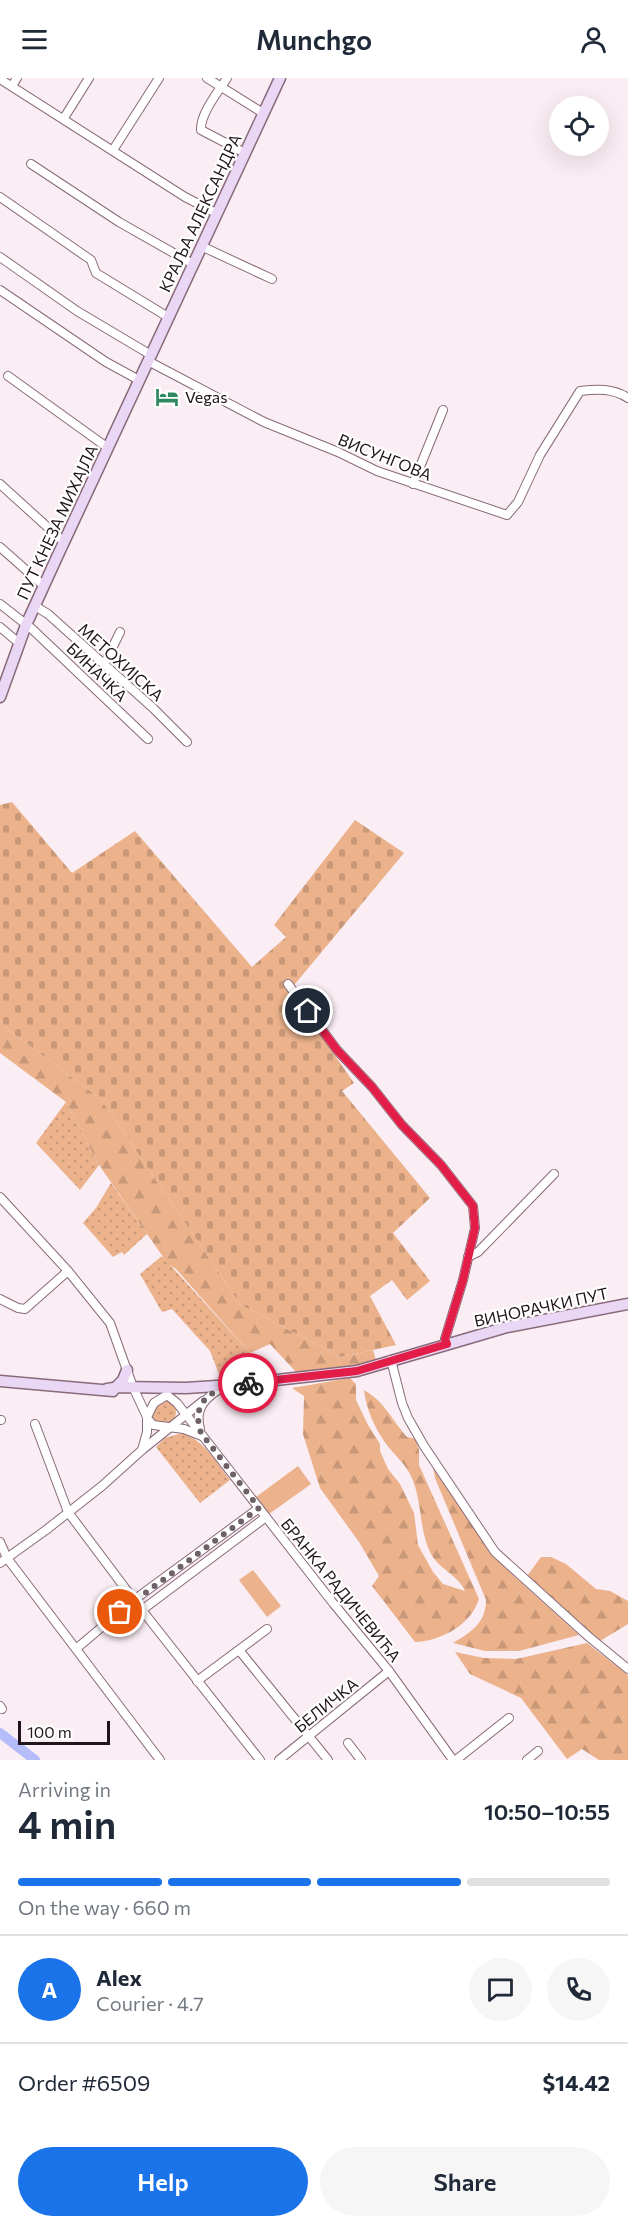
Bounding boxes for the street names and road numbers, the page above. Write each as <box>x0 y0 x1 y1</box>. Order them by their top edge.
street label: КРАЉА АЛЕКСАНДРА <box>155 131 245 295</box>
street label: ВИСУНГОВА <box>336 429 435 484</box>
street label: ПУТ КНЕЗА МИХАЈЛА <box>12 441 101 602</box>
street label: МЕТОХИЈСКА <box>75 619 168 705</box>
street label: БИНАЧКА <box>63 638 132 705</box>
street label: ВИНОРАЧКИ ПУТ <box>472 1283 610 1330</box>
street label: БРАНКА РАДИЧЕВИЋА <box>278 1514 405 1665</box>
street label: БЕЛИЧКА <box>290 1673 361 1736</box>

